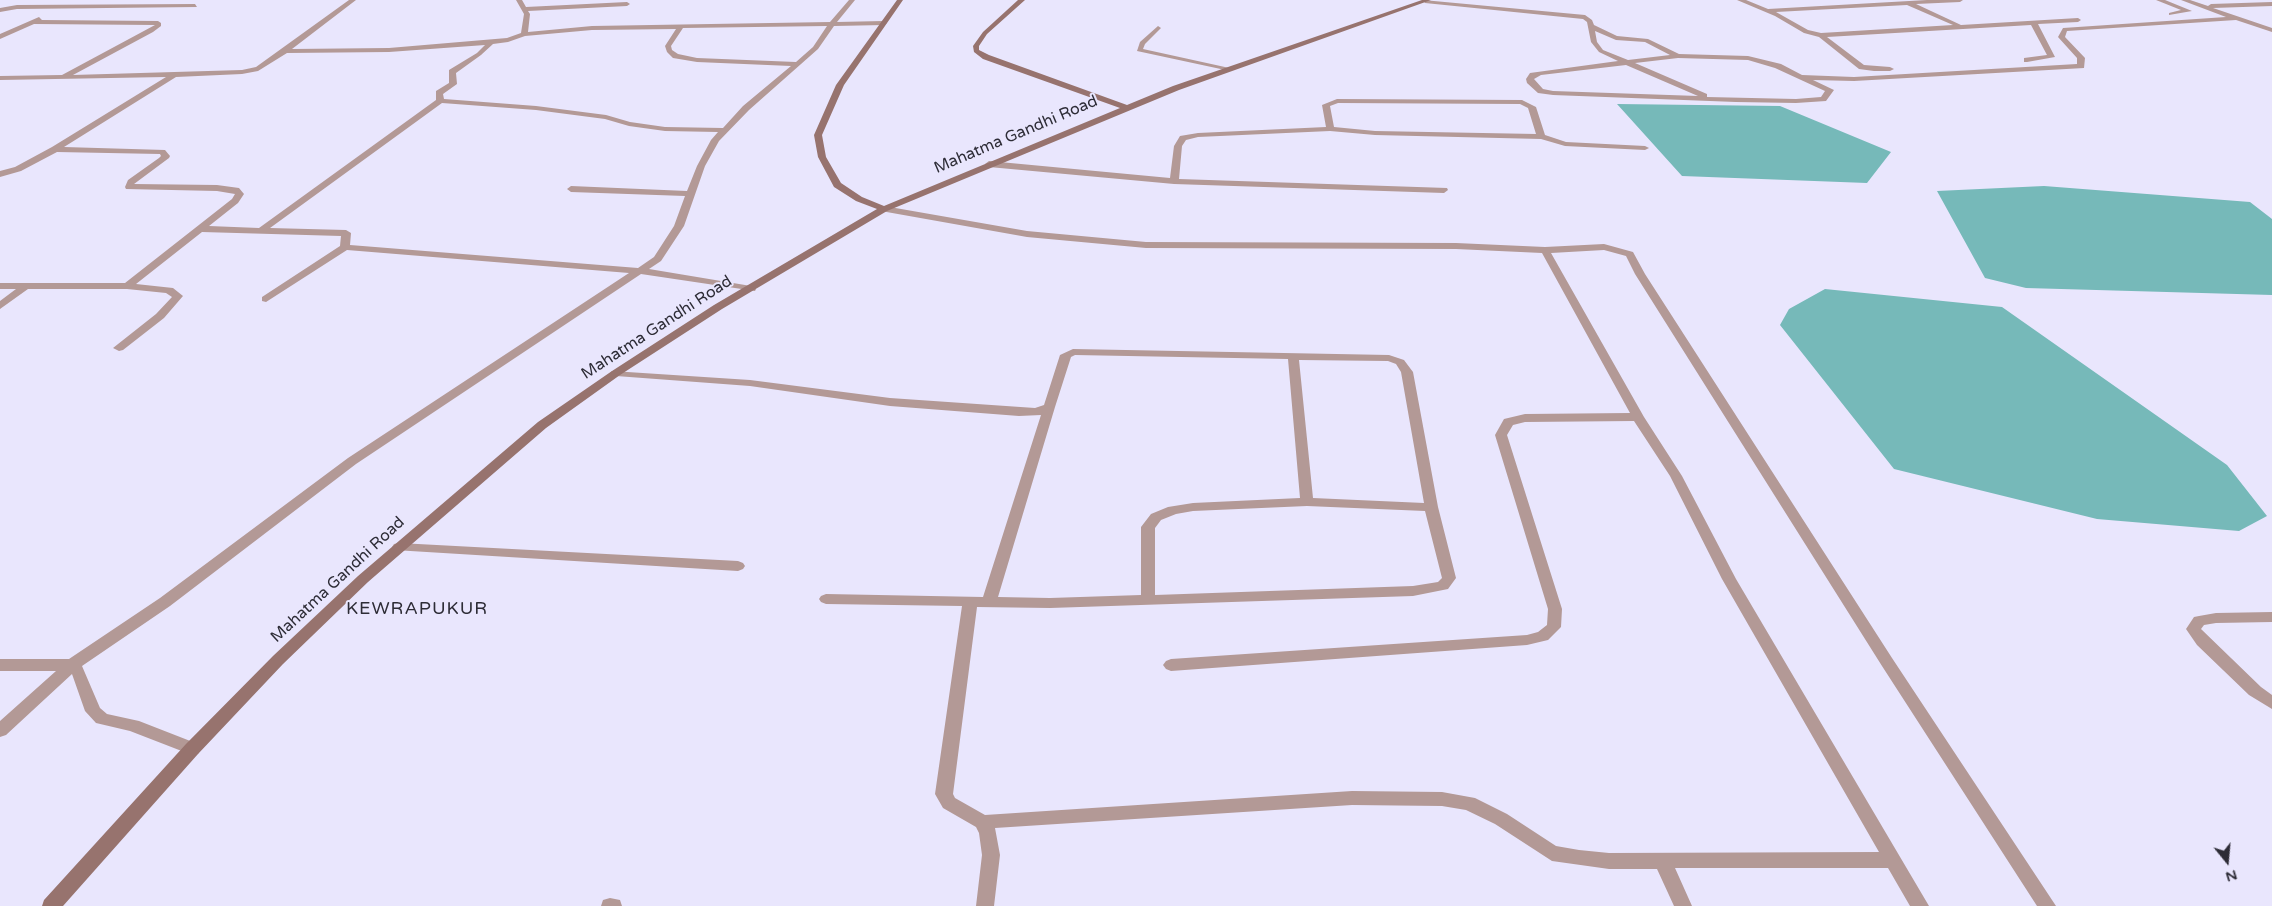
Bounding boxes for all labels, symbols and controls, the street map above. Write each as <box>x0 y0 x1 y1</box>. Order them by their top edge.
street label: Mahatma Gandhi Road <box>931 92 1101 178</box>
street label: Mahatma Gandhi Road <box>578 272 736 384</box>
street label: Mahatma Gandhi Road <box>267 513 409 647</box>
district label: KEWRAPUKUR <box>345 598 489 620</box>
north arrow <box>2202 836 2252 886</box>
text: N <box>2224 866 2239 886</box>

